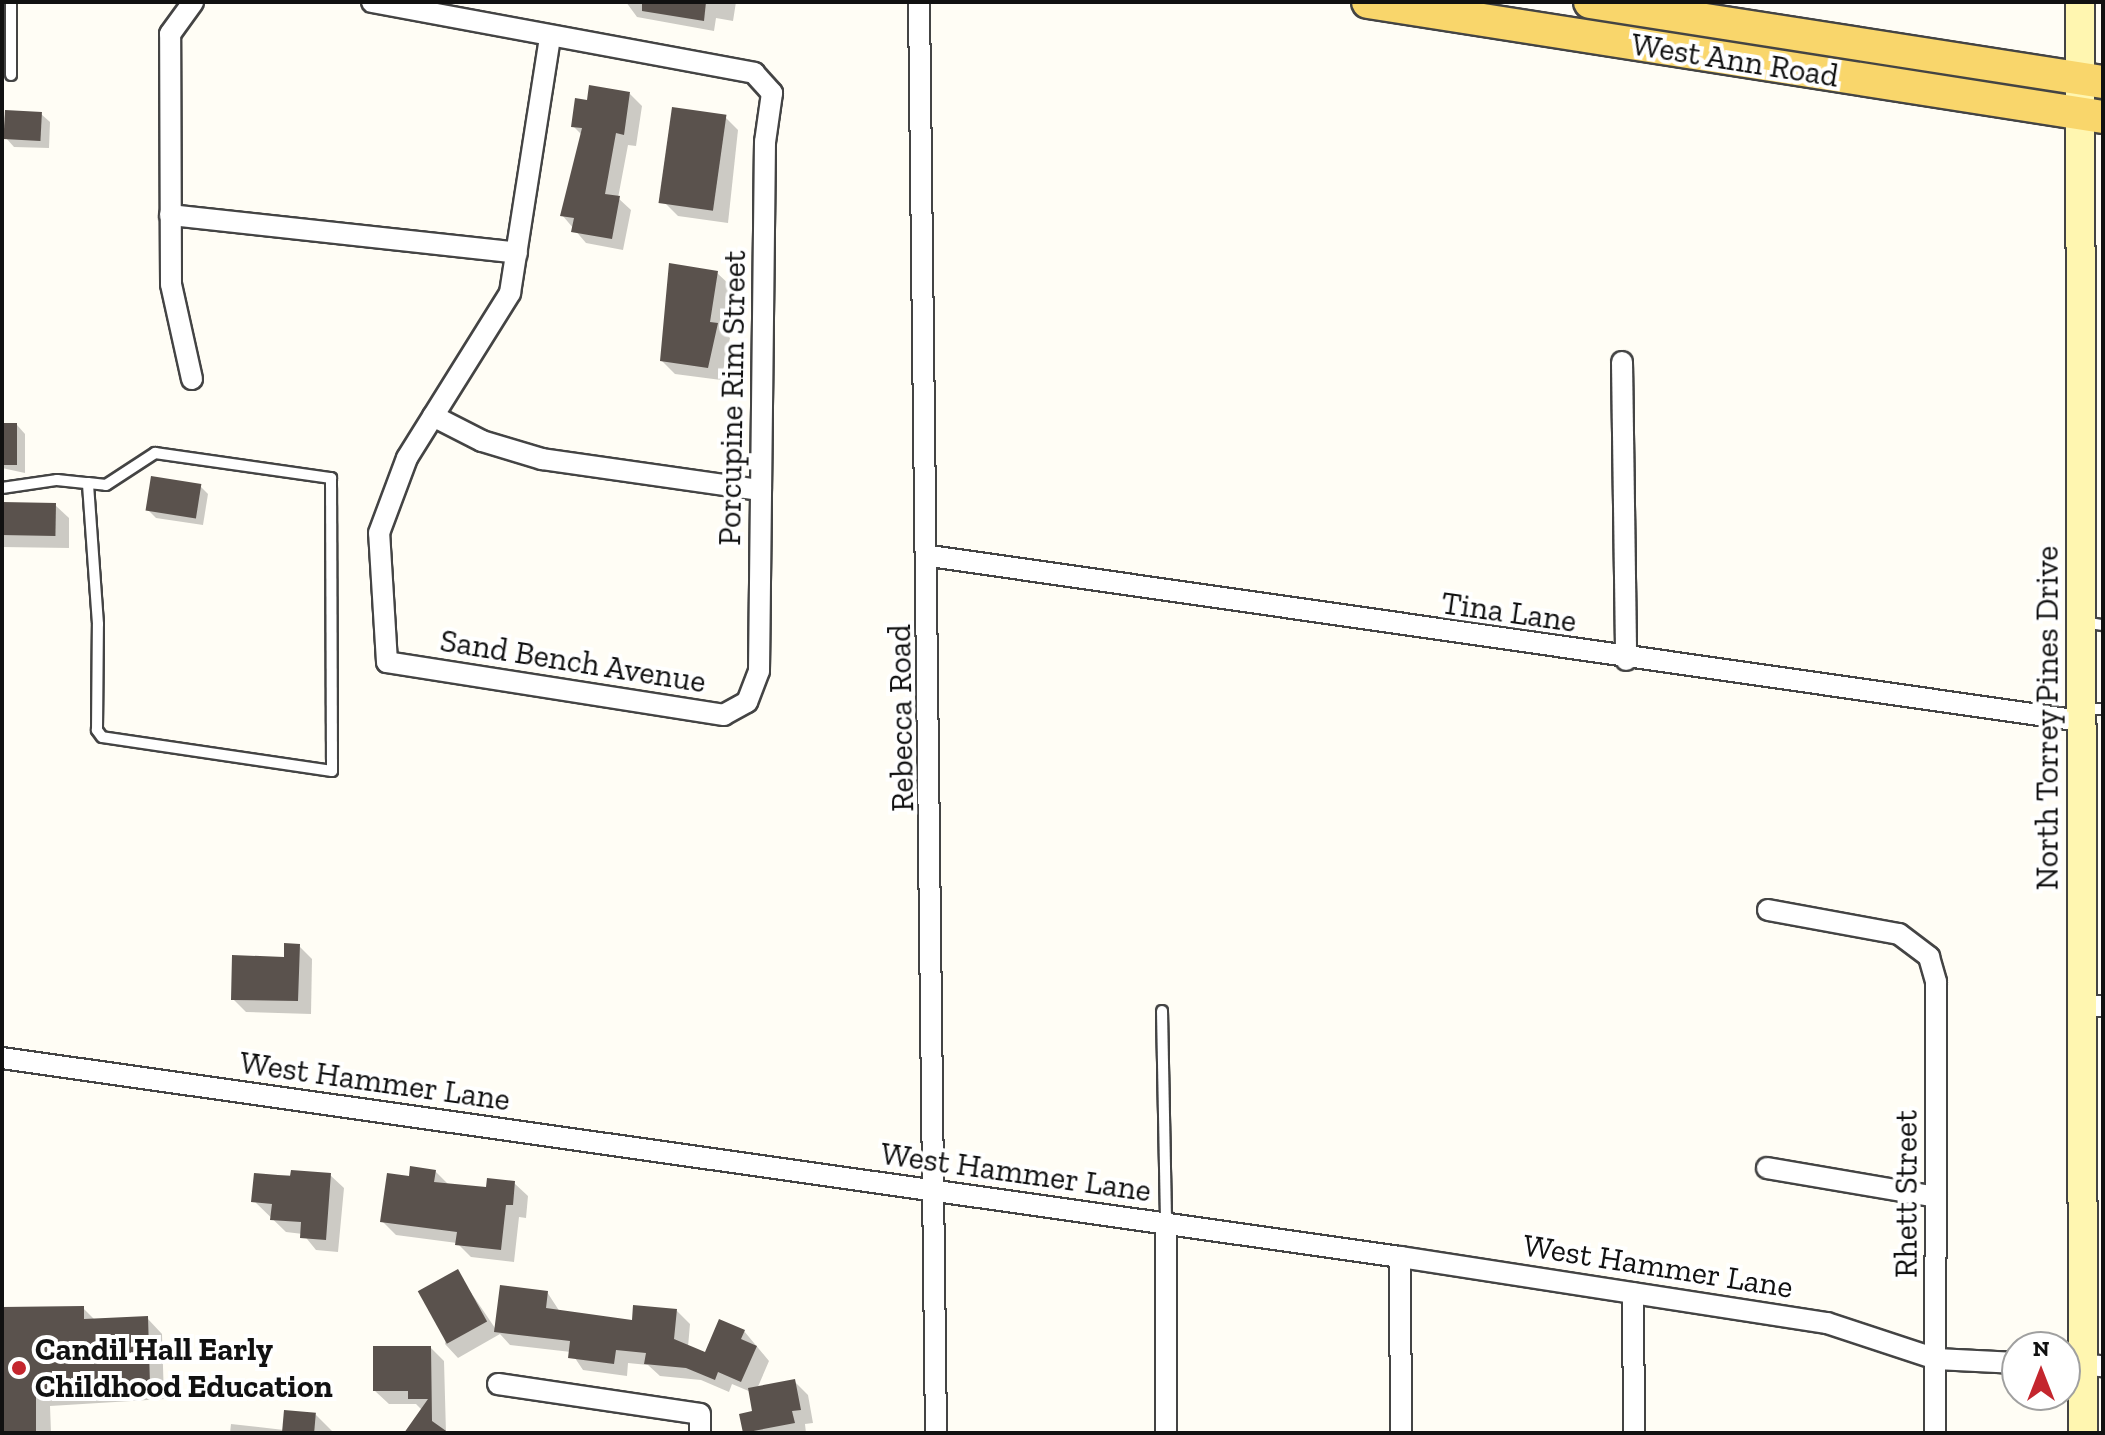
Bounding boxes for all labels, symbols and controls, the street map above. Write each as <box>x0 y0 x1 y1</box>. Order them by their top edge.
street label: West Ann Road <box>1628 25 1842 95</box>
street label: Porcupine Rim Street <box>710 250 754 546</box>
street label: North Torrey Pines Drive <box>2028 545 2066 891</box>
street label: Tina Lane <box>1439 584 1579 640</box>
street label: Sand Bench Avenue <box>437 621 709 701</box>
street label: Rebecca Road <box>880 624 922 812</box>
street label: West Hammer Lane <box>237 1043 513 1119</box>
street label: Rhett Street <box>1887 1110 1925 1278</box>
street label: West Hammer Lane <box>878 1134 1154 1210</box>
street label: West Hammer Lane <box>1520 1226 1796 1306</box>
place label: Candil Hall Early Childhood Education <box>35 1331 333 1406</box>
north arrow <box>2001 1331 2081 1411</box>
text: N <box>2033 1335 2049 1362</box>
marker: Candil Hall Early Childhood Education <box>10 1359 28 1377</box>

